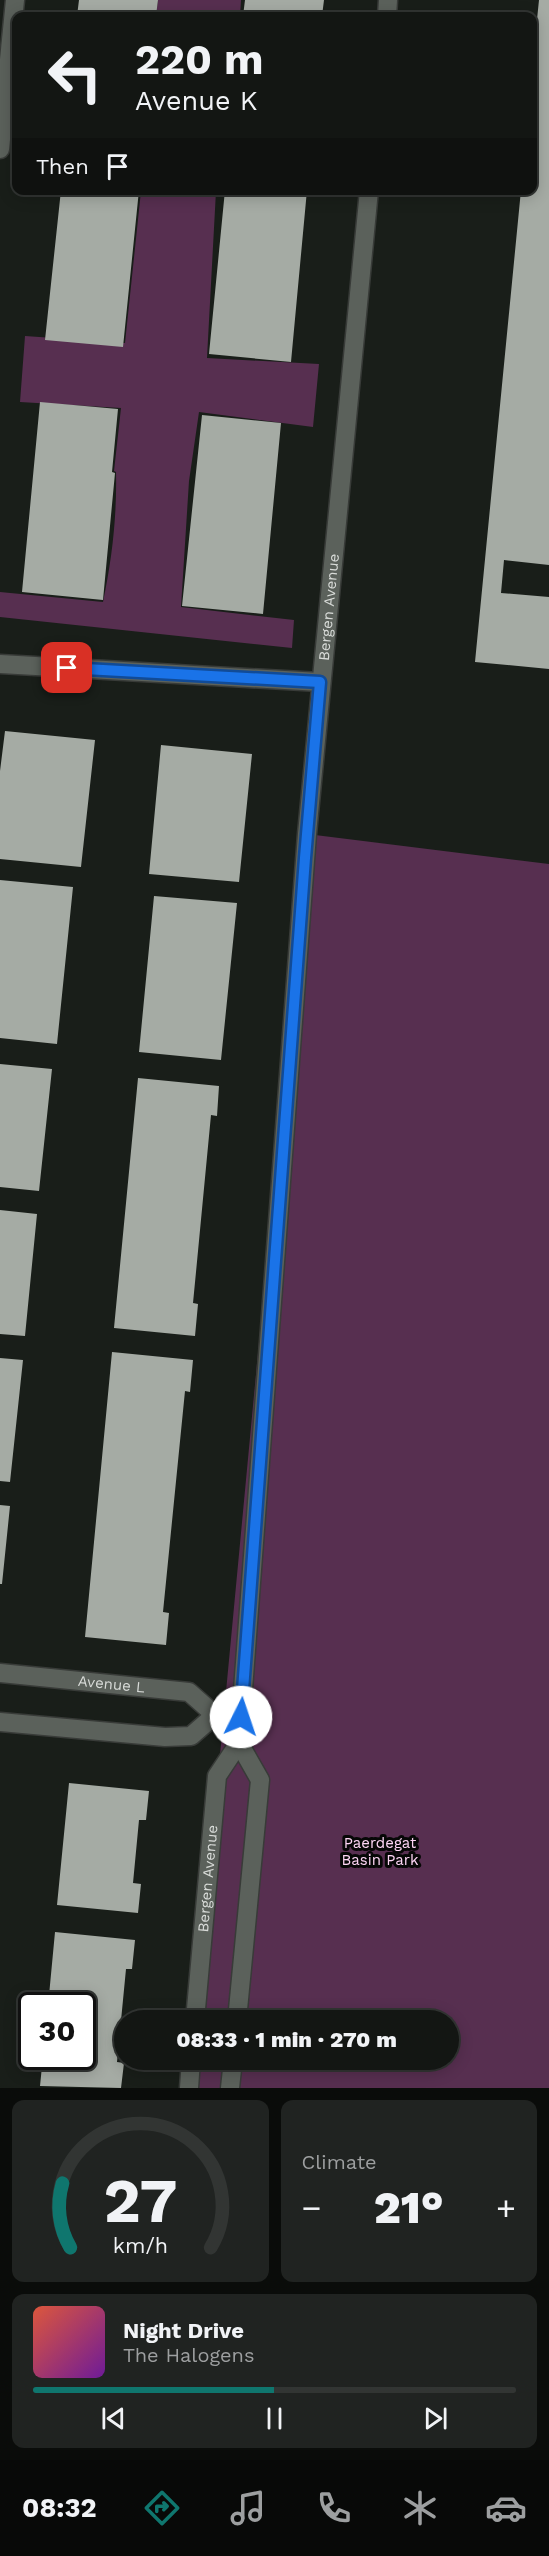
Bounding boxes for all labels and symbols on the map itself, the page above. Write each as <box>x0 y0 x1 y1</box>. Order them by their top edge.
street label: Bergen Avenue <box>315 553 343 662</box>
pin <box>41 642 92 693</box>
street label: Avenue L <box>77 1672 146 1697</box>
position arrow <box>209 1685 273 1749</box>
street label: Bergen Avenue <box>194 1824 222 1933</box>
park label: Paerdegat Basin Park <box>342 1834 419 1869</box>
speed limit sign: 30 <box>18 1992 96 2070</box>

